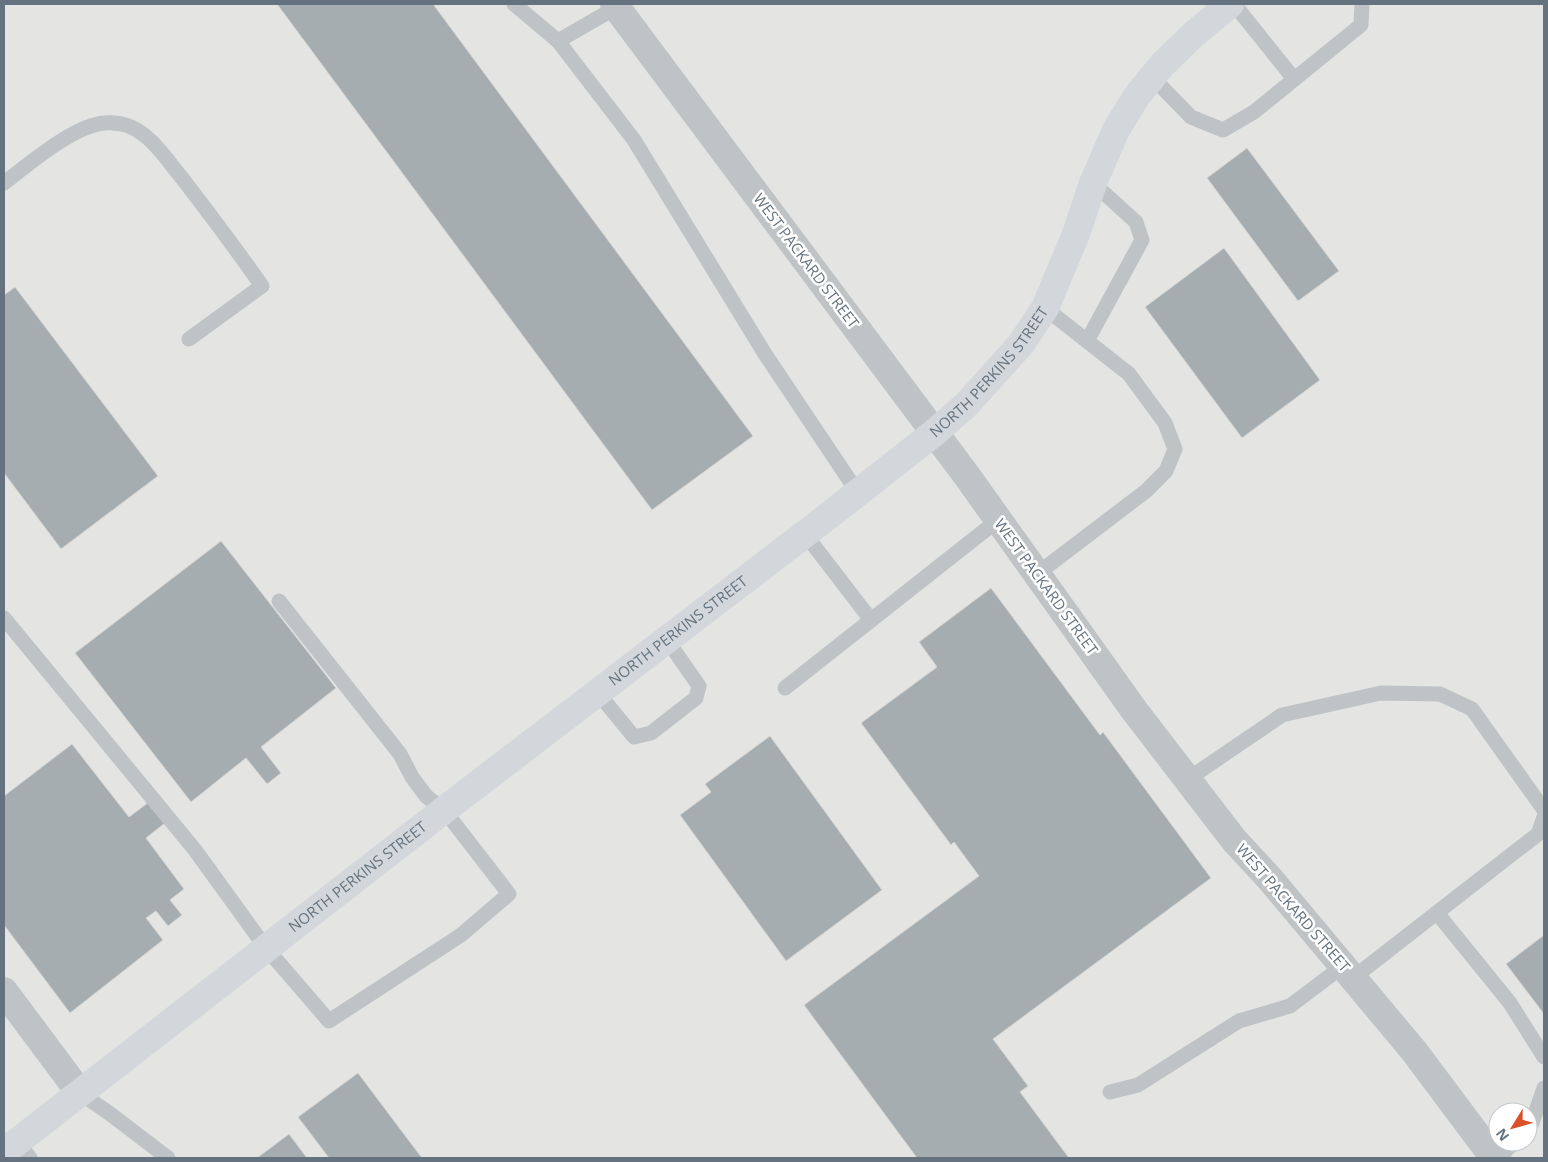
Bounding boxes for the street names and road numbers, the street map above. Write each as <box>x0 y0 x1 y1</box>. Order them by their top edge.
street label: WEST PACKARD STREET <box>749 189 865 332</box>
street label: NORTH PERKINS STREET <box>925 302 1053 441</box>
street label: WEST PACKARD STREET <box>991 514 1104 659</box>
street label: NORTH PERKINS STREET <box>604 570 752 690</box>
street label: NORTH PERKINS STREET <box>284 816 431 936</box>
street label: WEST PACKARD STREET <box>1232 839 1356 976</box>

